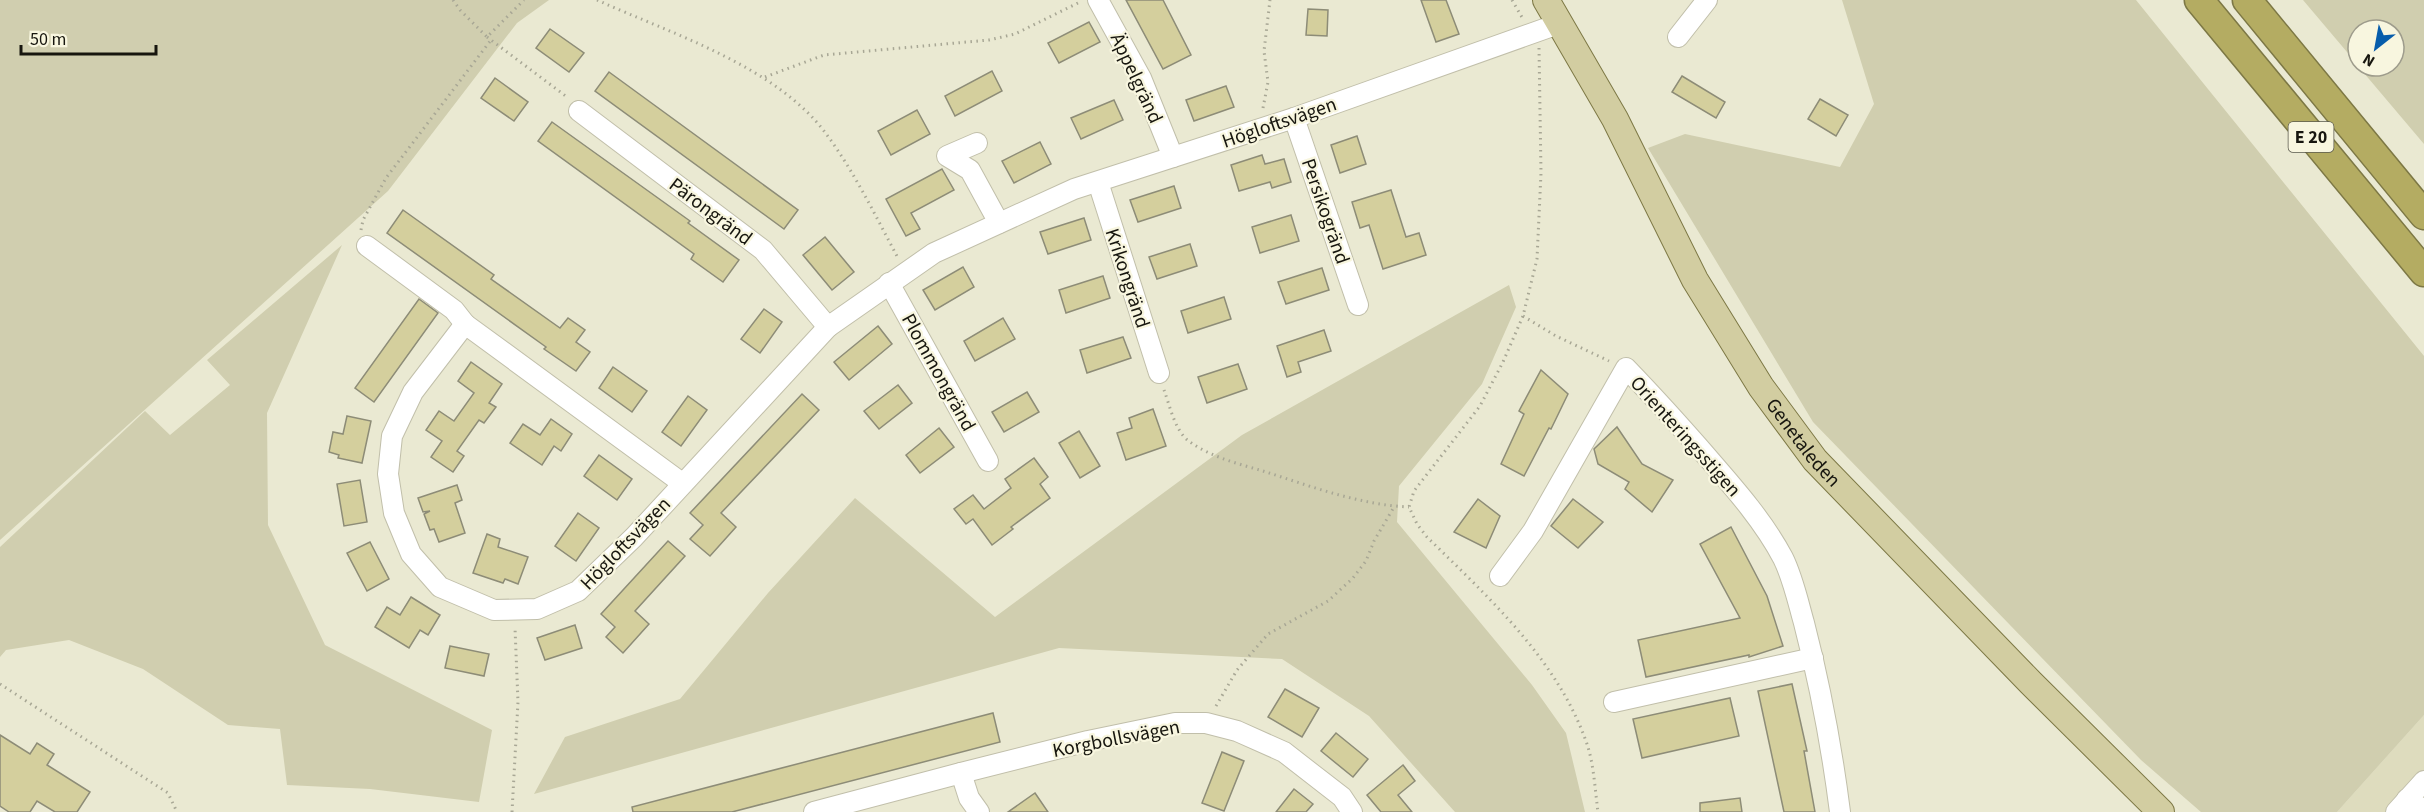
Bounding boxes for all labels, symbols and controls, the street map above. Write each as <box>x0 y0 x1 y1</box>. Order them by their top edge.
scale bar <box>21 18 156 56</box>
north arrow <box>2346 18 2406 78</box>
text: 50 m <box>30 27 66 52</box>
street label: Äppelgränd <box>1103 29 1169 128</box>
text: N <box>2359 48 2379 72</box>
street label: Högloftsvägen <box>1218 90 1340 156</box>
road number: E 20 <box>2288 122 2334 152</box>
street label: Persikogränd <box>1294 155 1356 268</box>
street label: Pärongränd <box>663 171 758 252</box>
street label: Krikongränd <box>1098 225 1156 332</box>
street label: Plommongränd <box>894 308 982 437</box>
street label: Orienteringsstigen <box>1623 370 1747 503</box>
street label: Genetaleden <box>1759 393 1847 494</box>
street label: Högloftsvägen <box>574 491 677 596</box>
street label: Korgbollsvägen <box>1050 713 1182 765</box>

